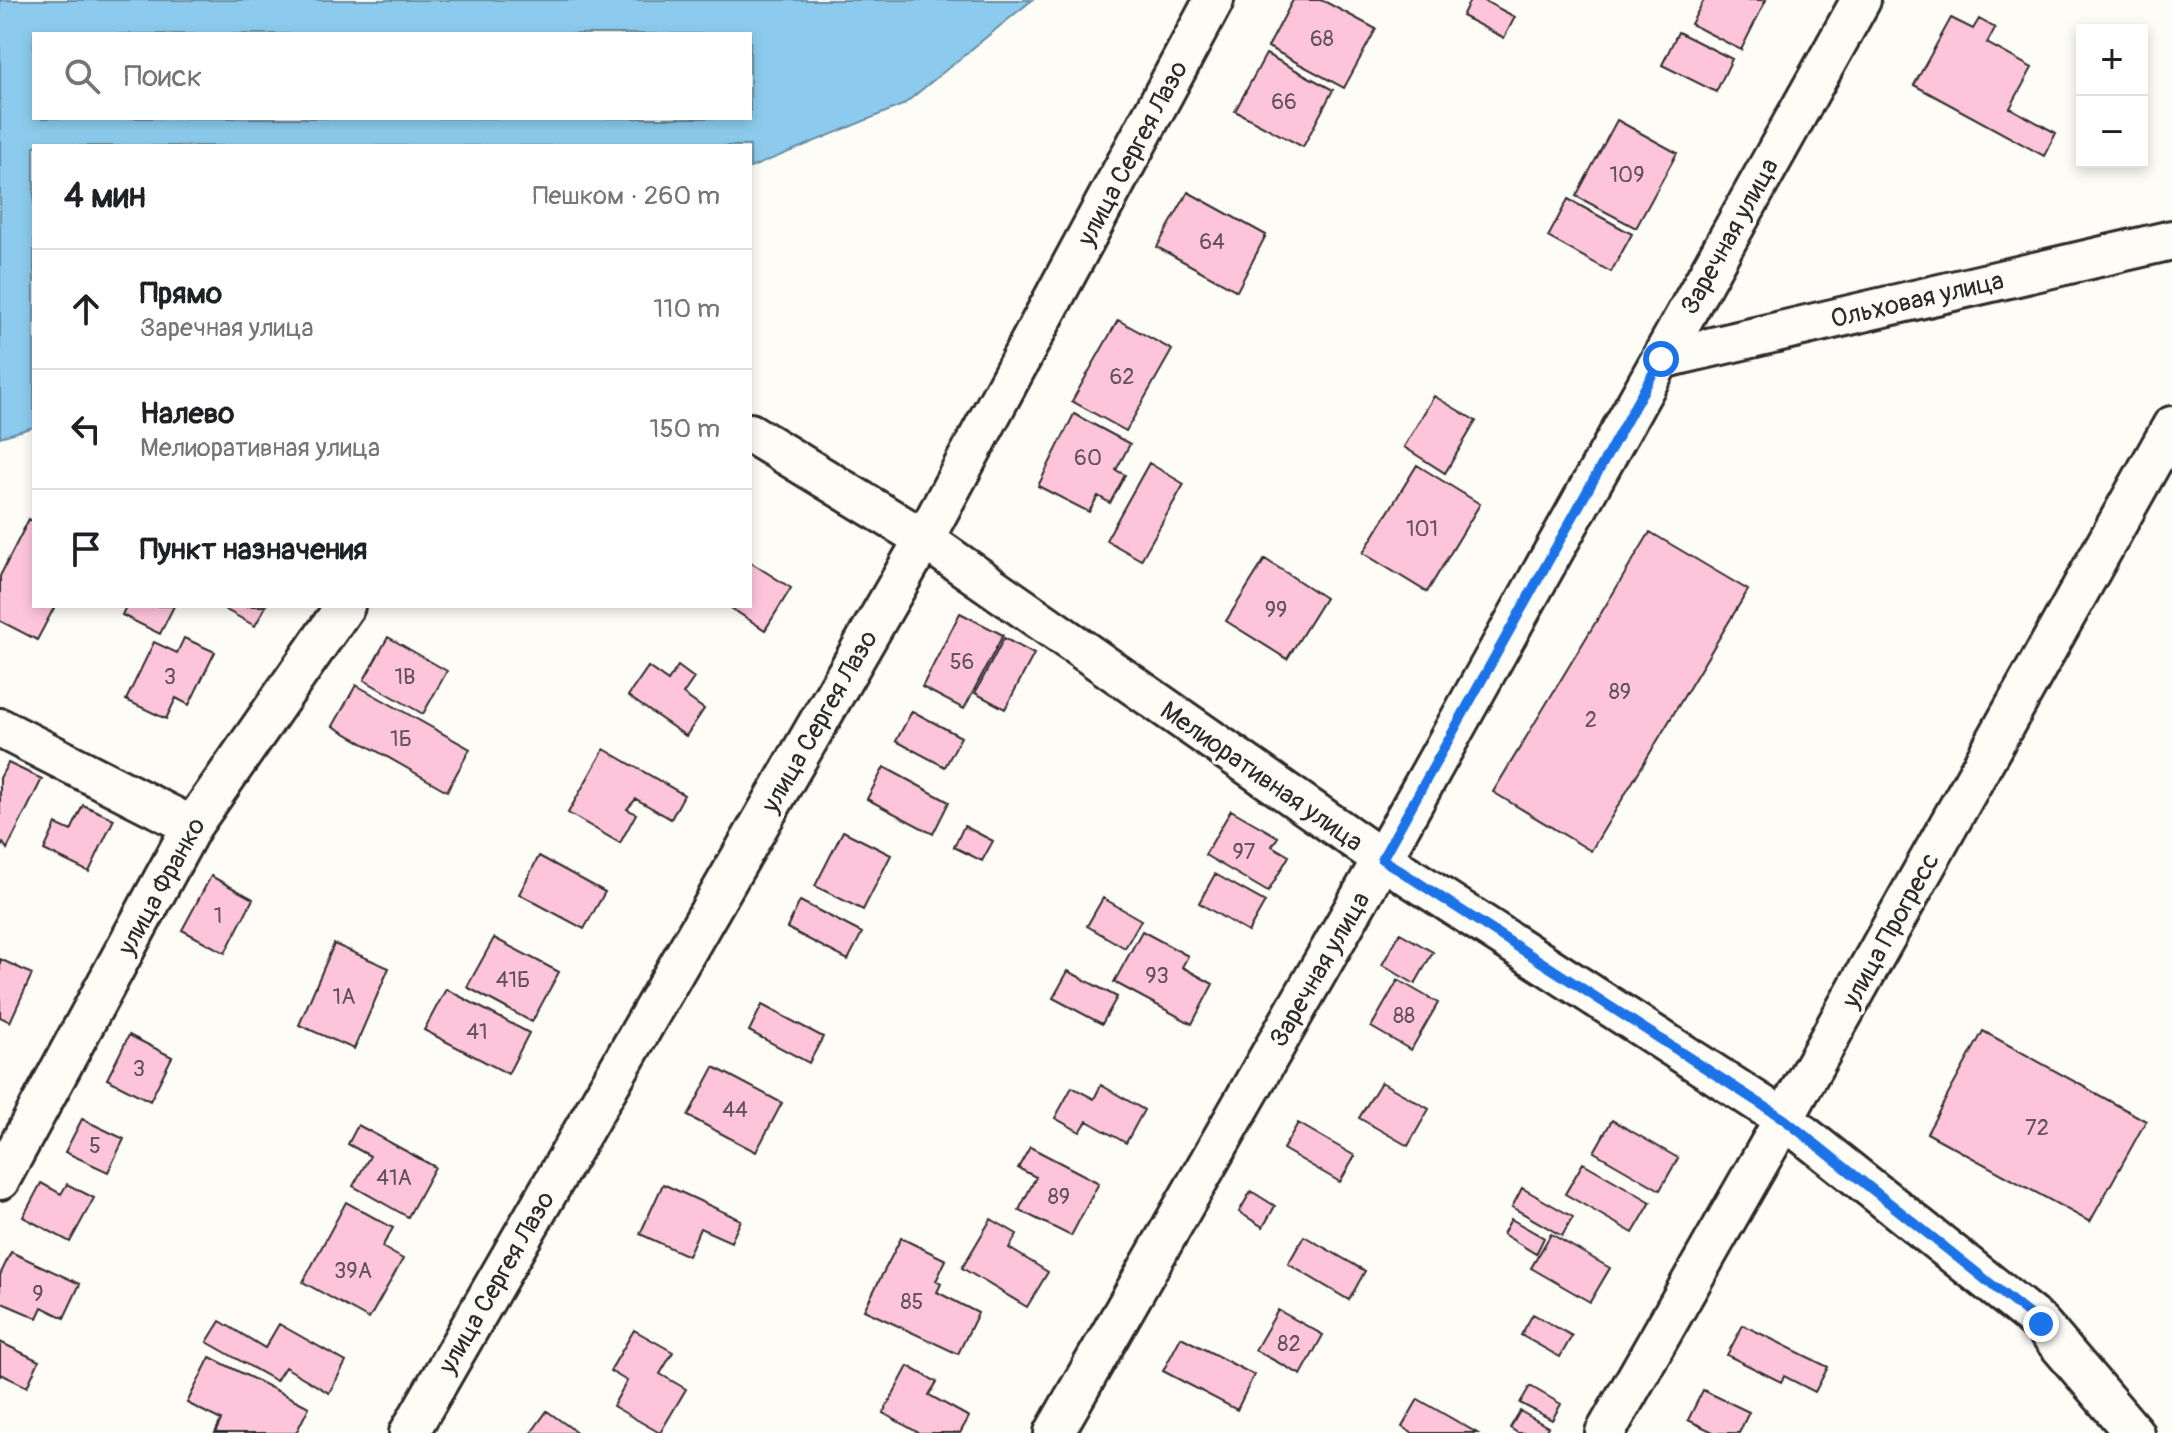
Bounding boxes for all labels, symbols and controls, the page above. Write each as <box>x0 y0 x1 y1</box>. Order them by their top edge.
map controls <box>2076 24 2148 168</box>
button: + <box>2076 24 2148 96</box>
house number: 68 <box>1310 25 1334 53</box>
search box <box>32 32 752 120</box>
icon: search <box>60 54 104 98</box>
street label: улица Сергея Лазо <box>1070 55 1195 252</box>
text: Поиск <box>124 58 202 95</box>
house number: 66 <box>1271 88 1297 116</box>
button: − <box>2076 96 2148 168</box>
street label: Заречная улица <box>1674 153 1786 320</box>
house number: 109 <box>1610 161 1644 189</box>
text: 4 мин <box>64 175 146 218</box>
text: Пешком · 260 m <box>533 180 720 212</box>
house number: 64 <box>1199 228 1225 256</box>
street label: Ольховая улица <box>1828 265 2007 335</box>
text: Прямо <box>140 275 222 312</box>
icon: ahead <box>64 287 108 331</box>
text: 110 m <box>653 293 720 325</box>
text: Заречная улица <box>140 312 314 344</box>
route start <box>1643 341 1679 377</box>
house number: 62 <box>1109 363 1135 391</box>
text: Налево <box>140 395 234 432</box>
icon: left <box>64 407 108 451</box>
text: 150 m <box>649 413 720 445</box>
text: Мелиоративная улица <box>140 432 380 464</box>
house number: 60 <box>1074 444 1102 472</box>
house number: 101 <box>1406 515 1438 543</box>
icon: arrive <box>64 527 108 571</box>
text: Пункт назначения <box>140 531 367 568</box>
house number: 99 <box>1265 596 1287 624</box>
street label: улица Сергея Лазо <box>754 625 885 819</box>
house number: 56 <box>950 648 974 676</box>
house number: 3 <box>164 663 176 691</box>
house number: 1В <box>394 663 416 691</box>
house number: 89 <box>1609 678 1631 706</box>
street label: Мелиоративная улица <box>1154 695 1369 859</box>
house number: 2 <box>1585 706 1597 734</box>
house number: 1Б <box>390 725 412 753</box>
street label: улица Франко <box>110 812 213 962</box>
house number: 97 <box>1233 838 1256 866</box>
street label: улица Прогресс <box>1835 847 1947 1015</box>
street label: Заречная улица <box>1263 886 1377 1053</box>
house number: 1 <box>214 902 222 930</box>
house number: 93 <box>1145 962 1169 990</box>
house number: 41Б <box>496 966 530 994</box>
house number: 1А <box>333 983 355 1011</box>
house number: 88 <box>1393 1002 1415 1030</box>
house number: 41 <box>466 1018 488 1046</box>
house number: 3 <box>133 1055 145 1083</box>
house number: 44 <box>722 1096 748 1124</box>
house number: 72 <box>2025 1114 2049 1142</box>
house number: 5 <box>89 1132 101 1160</box>
house number: 41А <box>376 1164 412 1192</box>
house number: 89 <box>1048 1183 1070 1211</box>
street label: улица Сергея Лазо <box>431 1186 562 1380</box>
house number: 39А <box>334 1257 372 1285</box>
house number: 9 <box>32 1280 44 1308</box>
house number: 85 <box>900 1288 924 1316</box>
route end <box>2023 1306 2059 1342</box>
house number: 82 <box>1277 1330 1301 1358</box>

